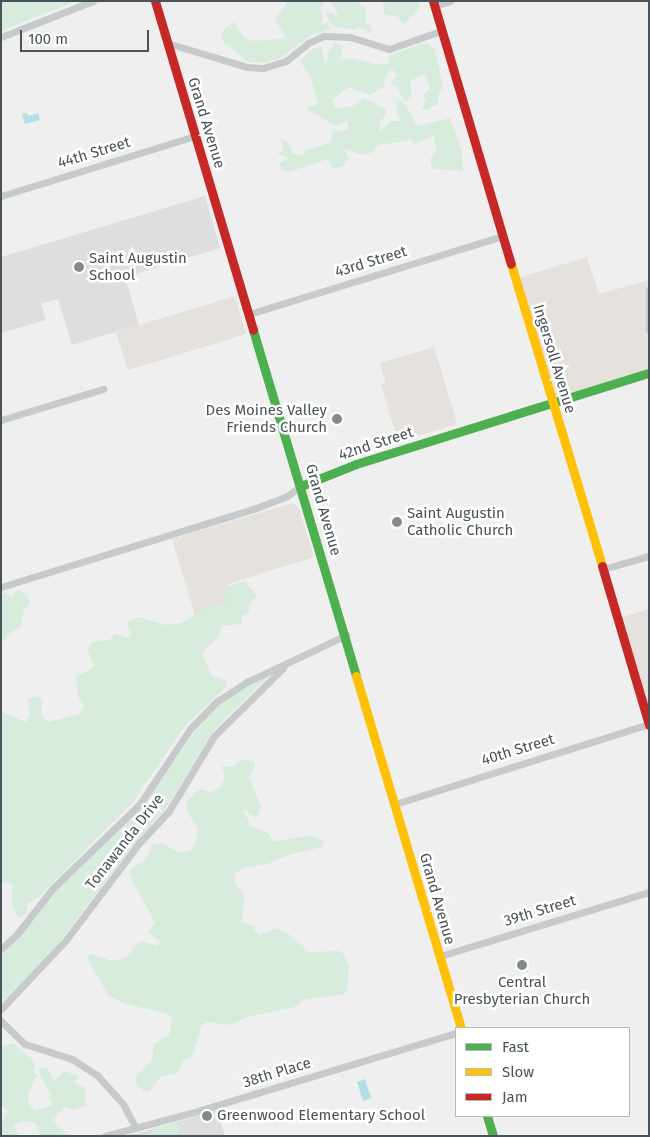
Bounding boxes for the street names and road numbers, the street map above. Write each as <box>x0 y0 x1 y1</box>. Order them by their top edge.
street label: Grand Avenue <box>184 75 228 171</box>
street label: 44th Street <box>56 133 132 173</box>
street label: 43rd Street <box>333 243 409 281</box>
street label: Ingersoll Avenue <box>529 302 579 416</box>
street label: 42nd Street <box>336 423 416 465</box>
street label: Grand Avenue <box>301 462 345 558</box>
street label: 40th Street <box>479 730 557 770</box>
street label: Tonawanda Drive <box>82 791 168 893</box>
street label: Grand Avenue <box>415 851 459 947</box>
street label: 39th Street <box>502 892 578 930</box>
street label: 38th Place <box>241 1054 313 1092</box>

